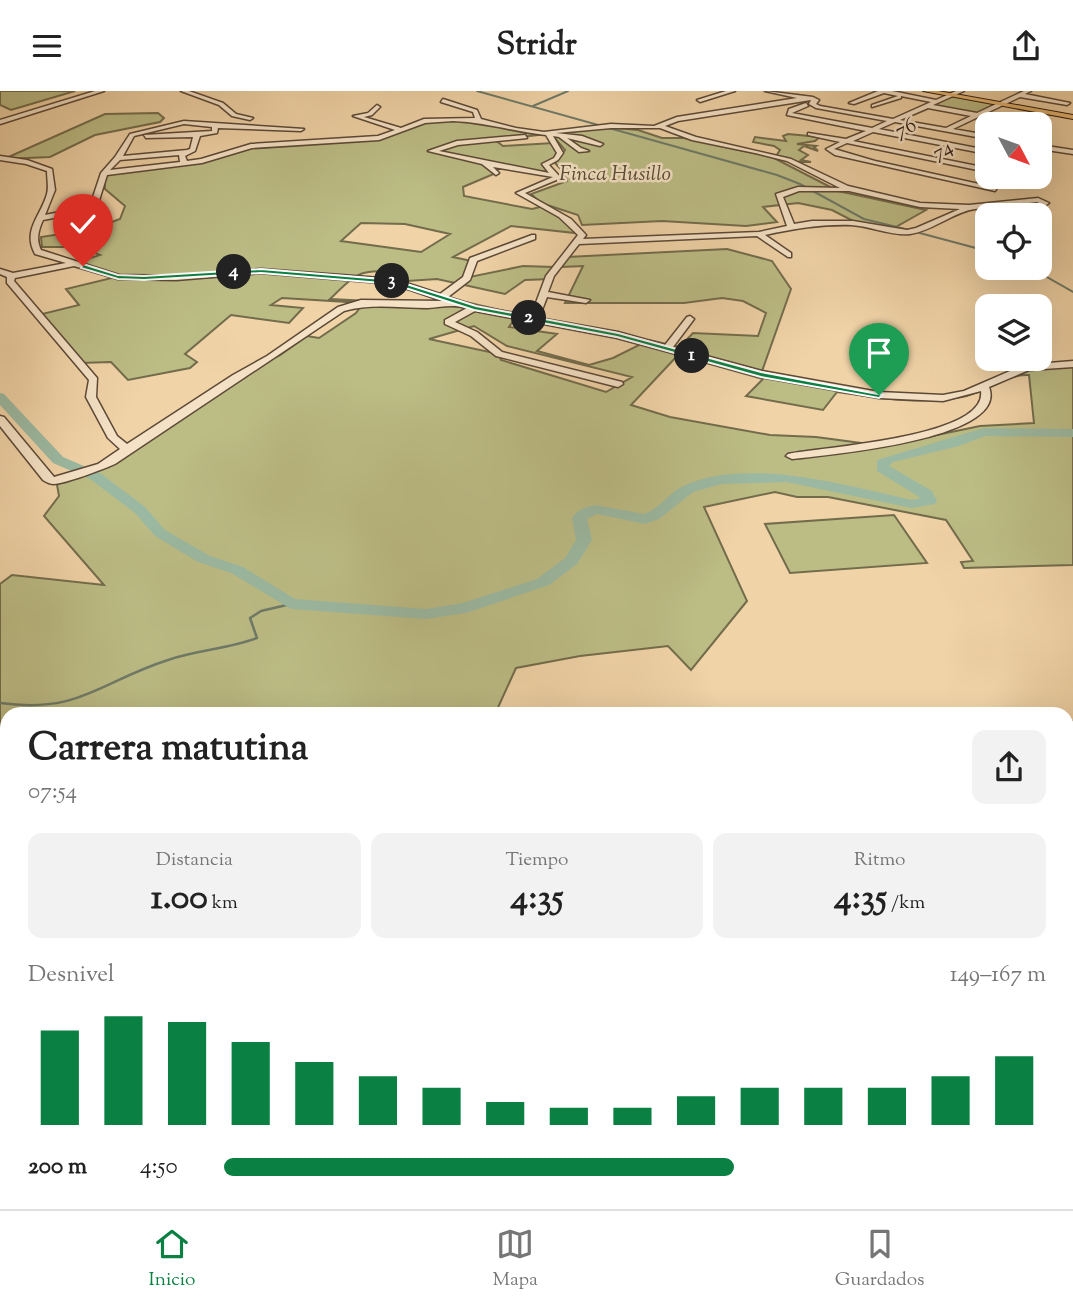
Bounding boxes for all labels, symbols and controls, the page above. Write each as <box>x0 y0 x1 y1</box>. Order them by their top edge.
text: Stridr <box>496 23 577 69</box>
icon: menu <box>28 27 66 65</box>
icon: share <box>1007 27 1045 65</box>
street label: 76 <box>890 111 922 147</box>
north arrow <box>975 112 1052 189</box>
map controls <box>975 112 1052 371</box>
street label: 74 <box>927 133 959 169</box>
park label: Finca Husillo <box>559 160 671 190</box>
pin <box>53 194 113 266</box>
button: locate <box>975 203 1052 280</box>
icon: check <box>64 205 102 243</box>
pin: 4 <box>216 255 252 289</box>
text: 4 <box>229 258 238 285</box>
pin: 3 <box>374 263 410 299</box>
text: 3 <box>388 267 395 294</box>
button: layers <box>975 294 1052 371</box>
pin: 2 <box>512 301 546 335</box>
text: 2 <box>524 304 533 331</box>
pin <box>849 323 909 395</box>
icon: arrive <box>860 334 898 372</box>
pin: 1 <box>674 338 710 373</box>
text: 1 <box>688 342 695 369</box>
text: Carrera matutina <box>28 723 308 777</box>
button: share <box>972 730 1046 804</box>
text: 07:54 <box>28 776 77 809</box>
text: Distancia <box>156 847 233 874</box>
text: Tiempo <box>505 847 569 874</box>
text: Ritmo <box>854 847 905 874</box>
text: 1.00 <box>151 874 208 925</box>
text: 4:35 <box>511 874 563 925</box>
text: 4:35 <box>834 874 887 925</box>
text: km <box>208 890 238 917</box>
text: /km <box>887 890 925 917</box>
text: Desnivel <box>28 959 114 992</box>
text: 149–167 m <box>950 959 1046 992</box>
text: 200 m <box>28 1151 87 1184</box>
text: 4:50 <box>140 1151 178 1184</box>
tab: Inicio <box>148 1225 196 1294</box>
tab: Mapa <box>492 1225 538 1294</box>
tab: Guardados <box>835 1225 925 1294</box>

